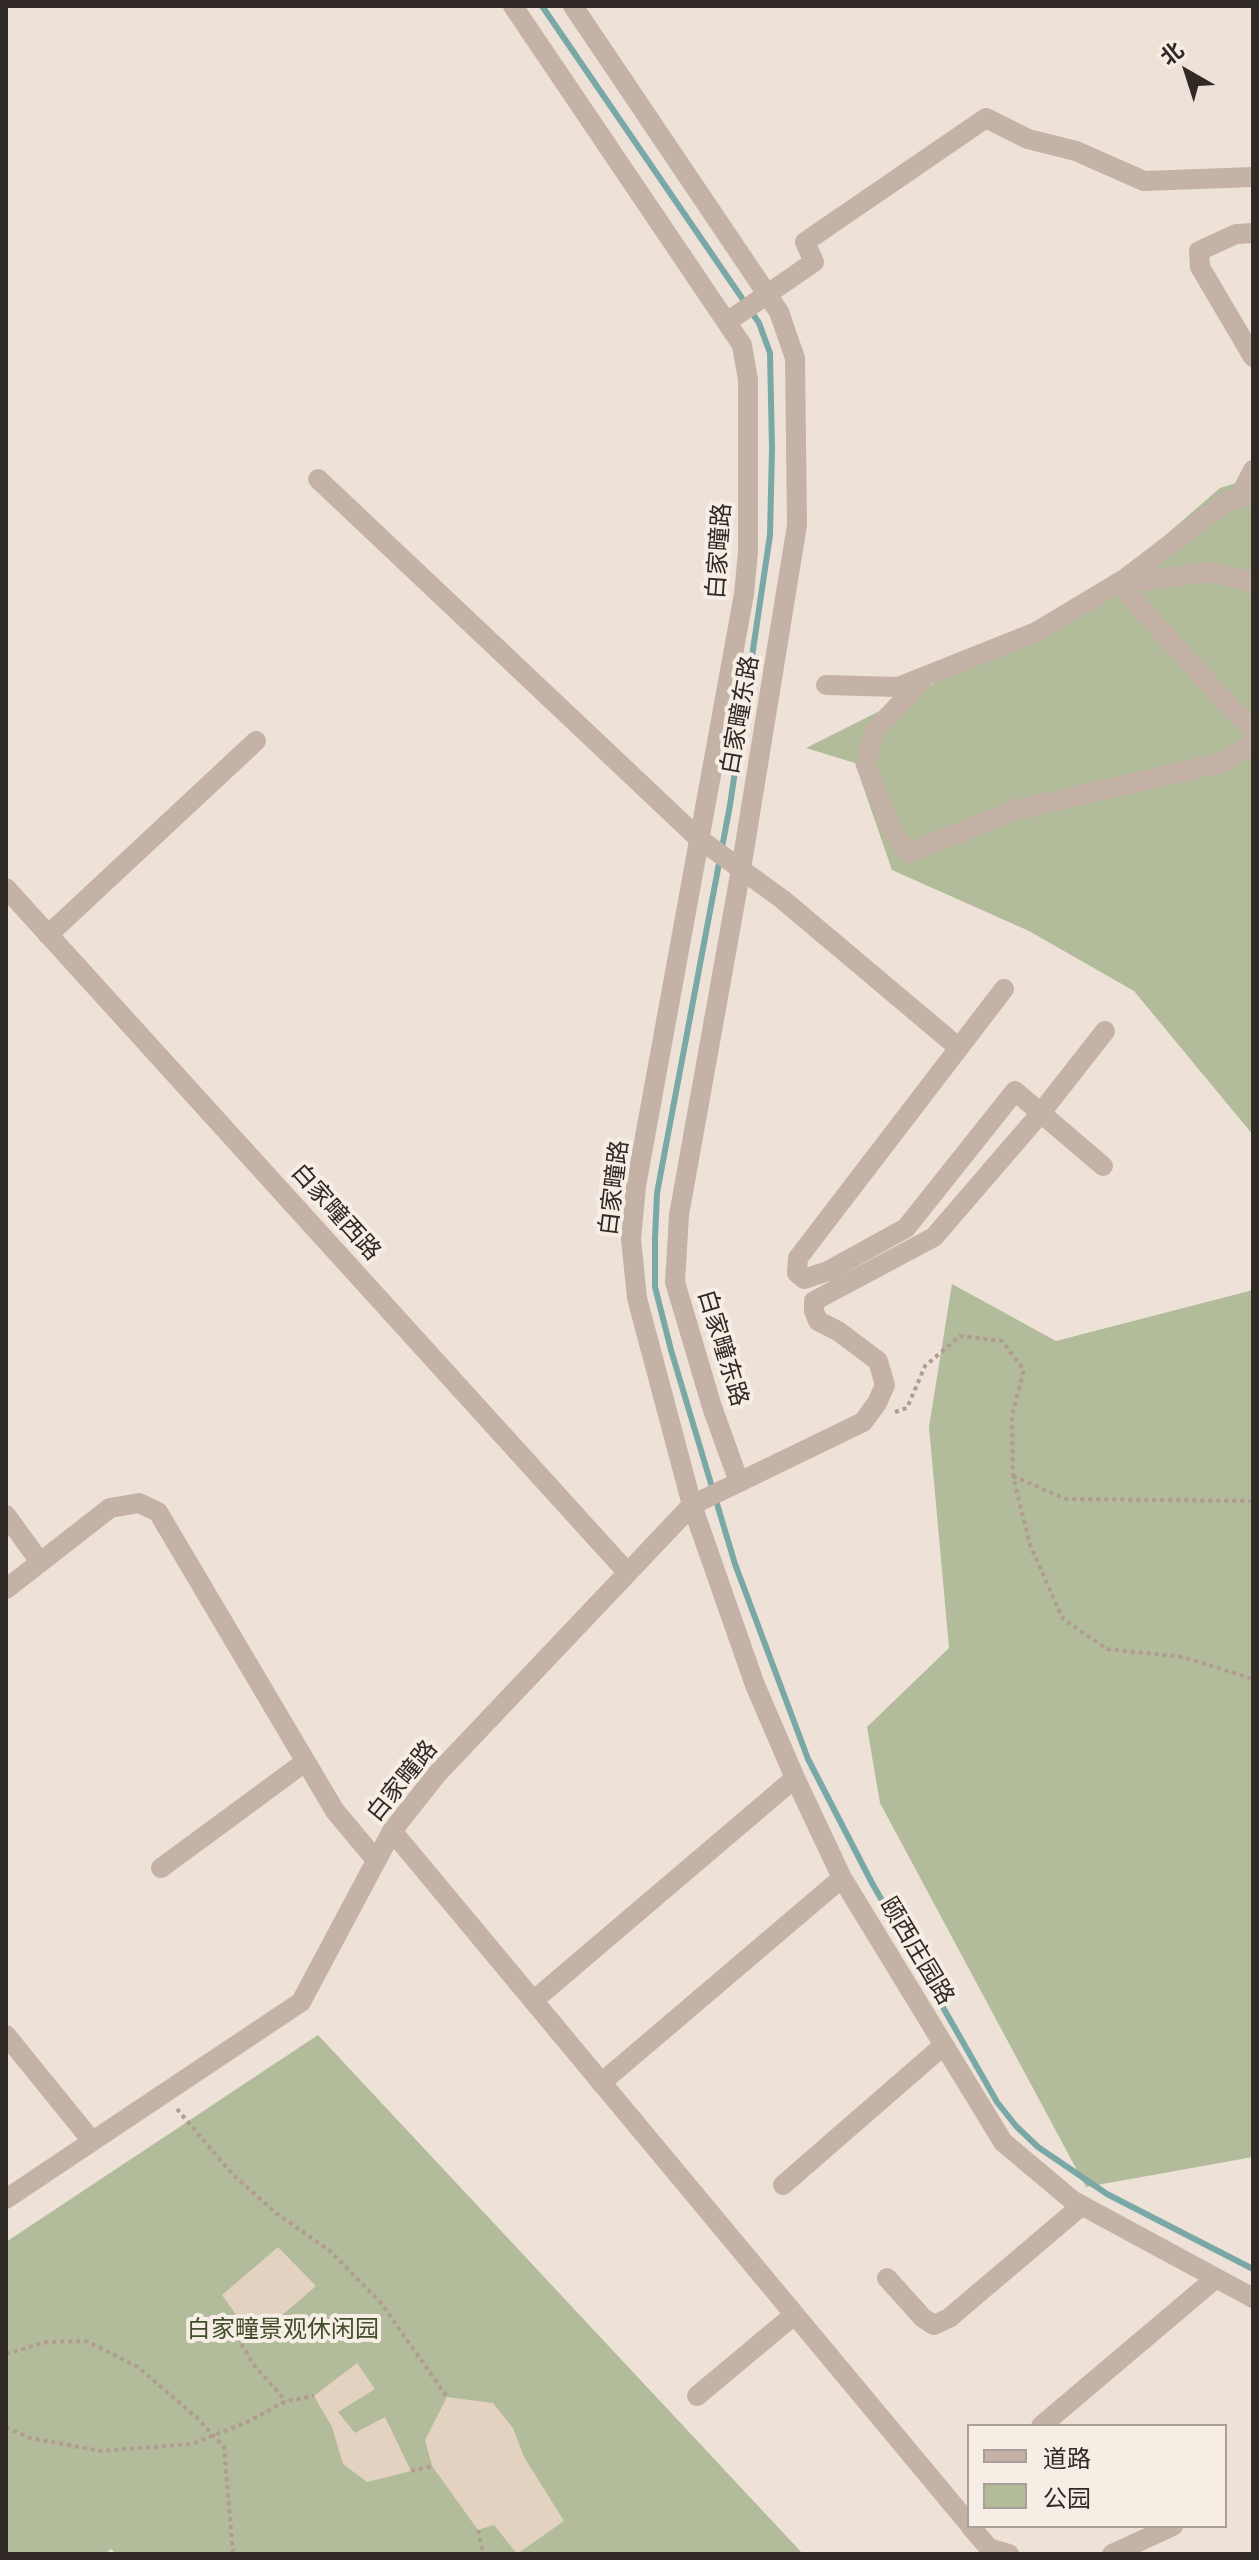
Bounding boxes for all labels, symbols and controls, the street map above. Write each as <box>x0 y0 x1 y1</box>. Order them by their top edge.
north arrow <box>1147 32 1227 112</box>
text: 北 <box>1155 36 1189 70</box>
street label: 白家疃路 <box>701 502 737 600</box>
street label: 白家疃东路 <box>715 653 765 777</box>
street label: 白家疃路 <box>594 1139 634 1237</box>
street label: 白家疃西路 <box>285 1158 387 1266</box>
street label: 白家疃东路 <box>692 1286 754 1410</box>
street label: 白家疃路 <box>361 1735 443 1827</box>
street label: 颐西庄园路 <box>874 1892 960 2010</box>
park label: 白家疃景观休闲园 <box>187 2315 379 2343</box>
legend <box>967 2424 1227 2528</box>
text: 道路 <box>1043 2443 1091 2472</box>
text: 公园 <box>1043 2483 1091 2512</box>

